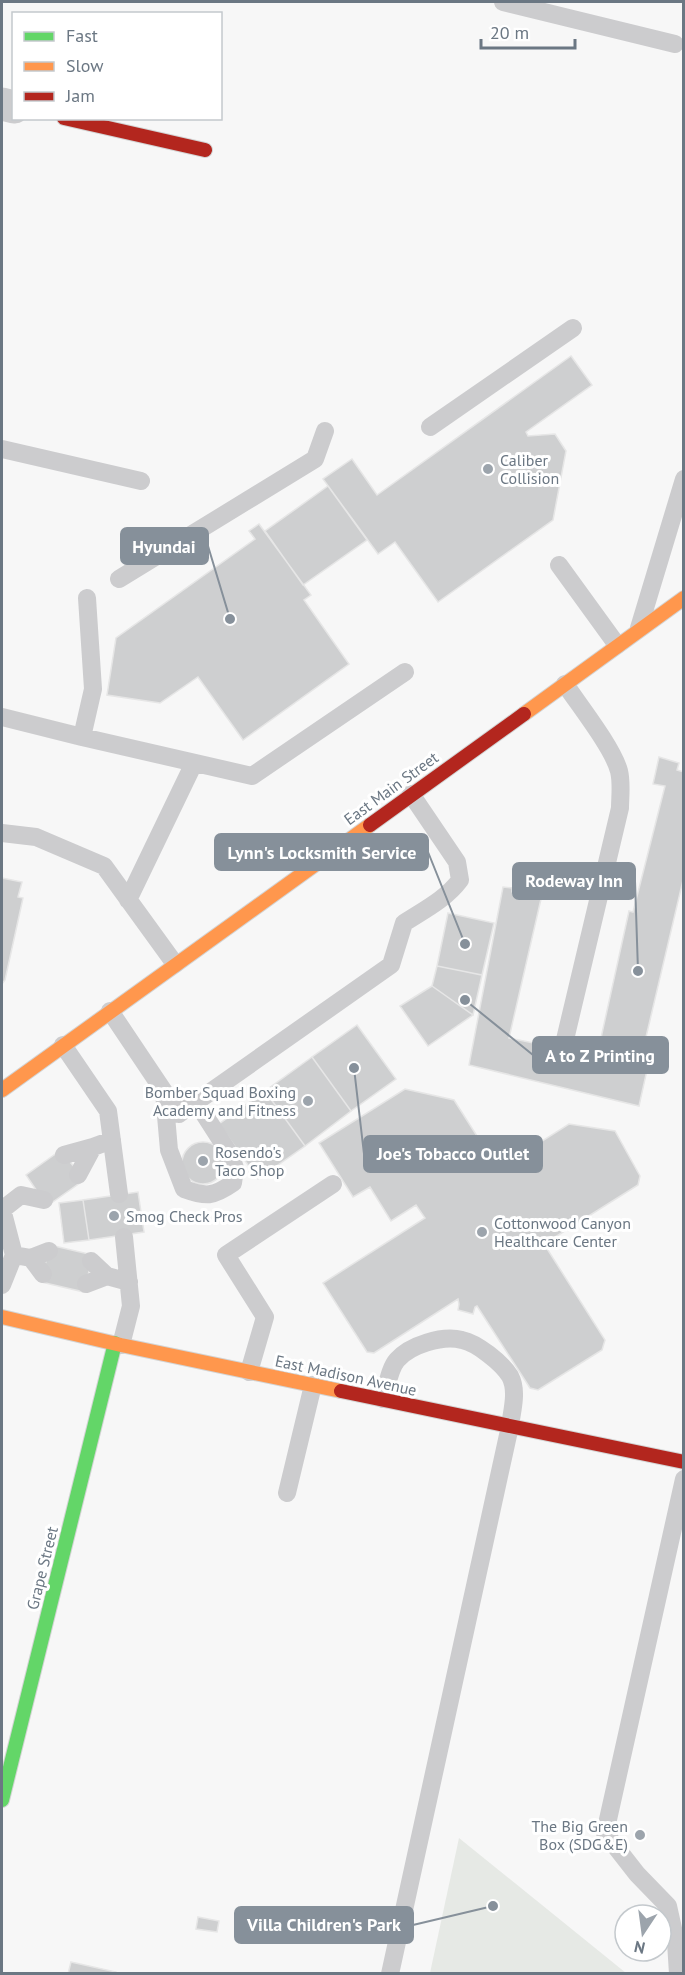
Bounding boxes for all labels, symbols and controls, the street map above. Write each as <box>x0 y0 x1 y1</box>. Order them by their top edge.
legend <box>12 12 222 120</box>
scale bar <box>481 12 576 50</box>
text: 20 m <box>490 21 529 44</box>
text: Fast <box>66 24 98 47</box>
text: Slow <box>66 54 104 77</box>
text: Jam <box>65 84 95 107</box>
place label: Caliber Collision <box>500 450 559 488</box>
marker: Caliber Collision <box>481 462 495 476</box>
callout: Hyundai <box>121 528 208 564</box>
text: Hyundai <box>132 535 196 558</box>
street label: East Main Street <box>340 747 443 829</box>
callout: Lynn's Locksmith Service <box>215 834 428 870</box>
text: Lynn's Locksmith Service <box>228 841 416 864</box>
callout: Rodeway Inn <box>513 863 635 899</box>
text: Rodeway Inn <box>525 869 623 892</box>
callout: A to Z Printing <box>533 1037 668 1073</box>
text: A to Z Printing <box>545 1044 655 1067</box>
place label: Bomber Squad Boxing Academy and Fitness <box>145 1082 296 1120</box>
marker: Bomber Squad Boxing Academy and Fitness <box>301 1094 315 1108</box>
callout: Joe's Tobacco Outlet <box>364 1136 542 1172</box>
place label: Rosendo's Taco Shop <box>215 1142 284 1180</box>
text: Joe's Tobacco Outlet <box>376 1142 530 1165</box>
marker: Rosendo's Taco Shop <box>196 1154 210 1168</box>
place label: Smog Check Pros <box>126 1206 243 1226</box>
marker: Smog Check Pros <box>107 1209 121 1223</box>
place label: Cottonwood Canyon Healthcare Center <box>494 1213 631 1251</box>
marker: Cottonwood Canyon Healthcare Center <box>475 1225 489 1239</box>
street label: East Madison Avenue <box>273 1350 419 1400</box>
street label: Grape Street <box>22 1524 62 1612</box>
place label: The Big Green Box (SDG&E) <box>531 1816 628 1854</box>
marker: The Big Green Box (SDG&E) <box>633 1828 647 1842</box>
north arrow <box>613 1903 673 1963</box>
callout: Villa Children's Park <box>235 1907 413 1943</box>
text: Villa Children's Park <box>246 1913 401 1936</box>
text: N <box>632 1937 647 1959</box>

